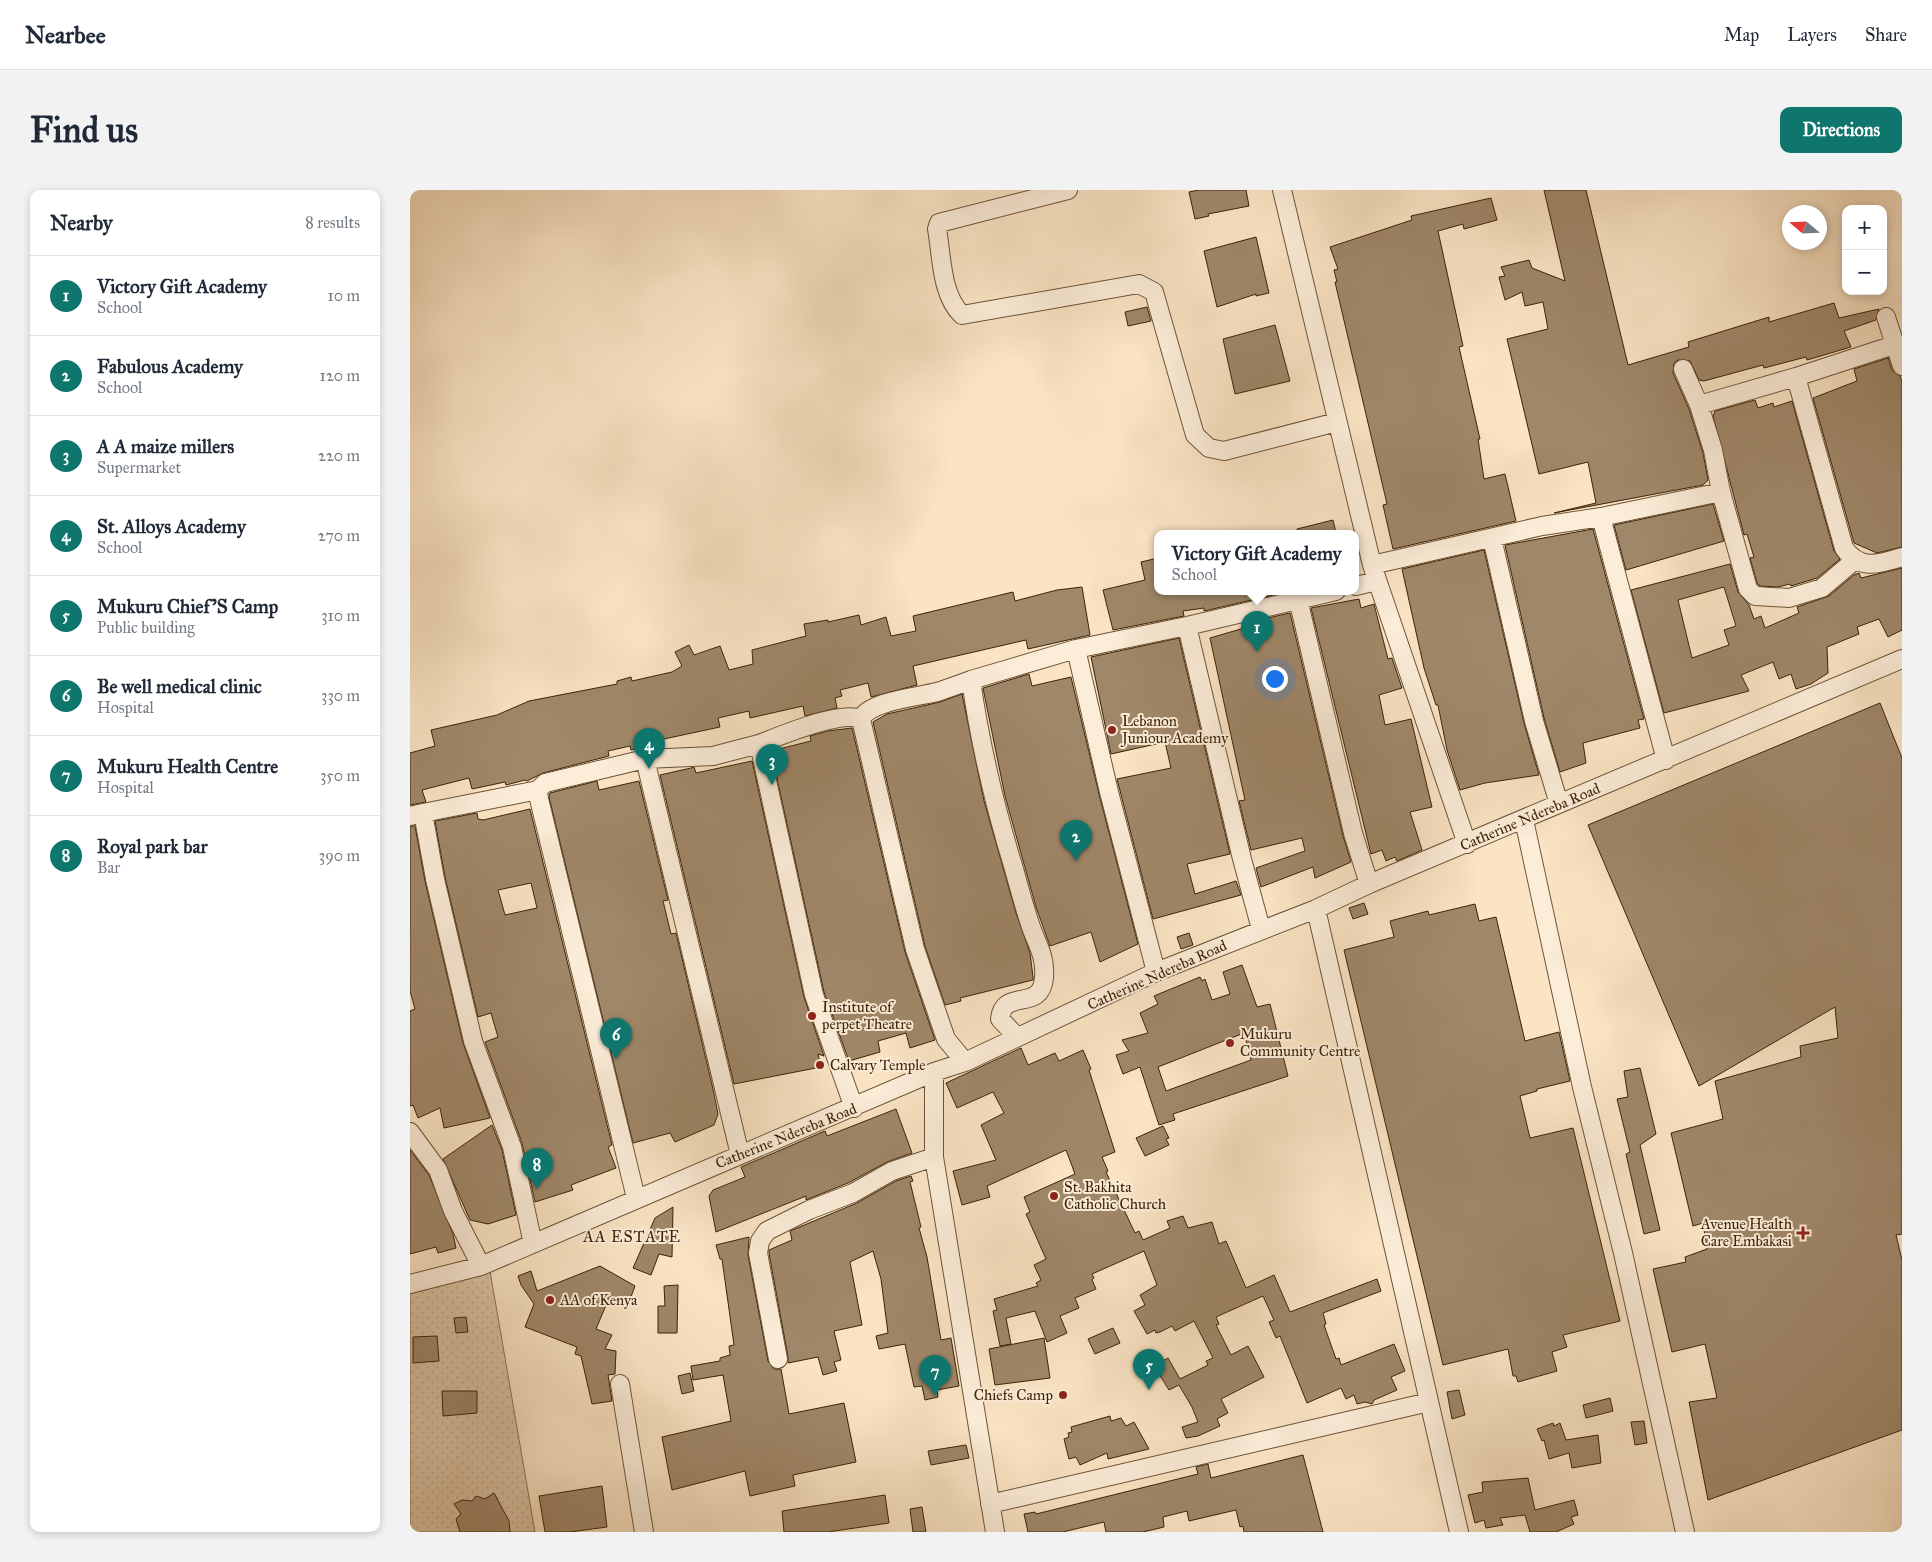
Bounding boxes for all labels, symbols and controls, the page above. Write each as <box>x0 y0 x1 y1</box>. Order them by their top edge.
text: Nearbee <box>25 20 106 50</box>
text: Map <box>1724 24 1759 46</box>
text: Layers <box>1787 24 1837 46</box>
text: Share <box>1865 24 1907 46</box>
button: Directions <box>1780 107 1902 153</box>
text: Find us <box>30 109 138 152</box>
north arrow <box>1782 205 1827 250</box>
map controls <box>1842 205 1887 295</box>
button: + <box>1842 205 1887 250</box>
text: Nearby <box>50 210 113 236</box>
text: 8 results <box>305 213 360 232</box>
button: − <box>1842 250 1887 295</box>
text: Victory Gift Academy <box>97 275 267 298</box>
text: 1 <box>63 286 69 305</box>
text: 10 m <box>328 286 360 305</box>
text: School <box>97 298 142 317</box>
text: Fabulous Academy <box>97 355 243 378</box>
text: 2 <box>62 366 70 385</box>
text: 120 m <box>320 366 360 385</box>
text: School <box>97 378 142 397</box>
text: A A maize millers <box>97 435 234 458</box>
text: 3 <box>63 446 69 465</box>
text: 220 m <box>318 446 360 465</box>
text: Supermarket <box>97 458 181 477</box>
text: St. Alloys Academy <box>97 515 246 538</box>
text: 4 <box>62 526 70 545</box>
text: 270 m <box>318 526 360 545</box>
popup <box>1154 530 1359 595</box>
text: School <box>97 538 142 557</box>
text: Victory Gift Academy <box>1172 542 1341 565</box>
text: School <box>1172 565 1217 584</box>
text: Mukuru Chief'S Camp <box>97 595 278 618</box>
text: 5 <box>62 606 70 625</box>
text: 310 m <box>321 606 360 625</box>
pin: 1 <box>1241 611 1273 652</box>
text: Public building <box>97 618 195 637</box>
your location <box>1262 666 1288 692</box>
text: Be well medical clinic <box>97 675 262 698</box>
text: 6 <box>62 686 70 705</box>
text: 330 m <box>321 686 360 705</box>
text: Hospital <box>97 698 154 717</box>
place label: Lebanon Juniour Academy <box>1120 712 1229 748</box>
marker: Lebanon Juniour Academy <box>1106 724 1118 736</box>
pin: 4 <box>633 728 665 769</box>
pin: 3 <box>756 744 788 785</box>
text: Mukuru Health Centre <box>97 755 278 778</box>
text: 7 <box>62 766 70 785</box>
text: 350 m <box>320 766 360 785</box>
text: Hospital <box>97 778 154 797</box>
street label: Catherine Ndereba Road <box>1457 779 1603 855</box>
pin: 2 <box>1060 820 1092 861</box>
text: Royal park bar <box>97 835 208 858</box>
text: 8 <box>62 846 70 865</box>
text: 390 m <box>319 846 360 865</box>
text: Bar <box>97 858 120 877</box>
street label: Catherine Ndereba Road <box>1085 936 1230 1014</box>
place label: Institute of perpet Theatre <box>821 998 912 1033</box>
marker: Institute of perpet Theatre <box>806 1010 818 1022</box>
pin: 6 <box>600 1018 632 1059</box>
place label: Mukuru Community Centre <box>1240 1025 1360 1060</box>
marker: Mukuru Community Centre <box>1224 1037 1236 1049</box>
place label: Calvary Temple <box>830 1056 925 1074</box>
marker: Calvary Temple <box>814 1059 826 1071</box>
street label: Catherine Ndereba Road <box>713 1099 860 1173</box>
pin: 8 <box>521 1148 553 1189</box>
place label: St. Bakhita Catholic Church <box>1064 1178 1167 1213</box>
marker: St. Bakhita Catholic Church <box>1048 1190 1060 1202</box>
place label: Avenue Health Care Embakasi <box>1700 1215 1793 1250</box>
marker: Avenue Health Care Embakasi <box>1796 1226 1810 1240</box>
district label: AA ESTATE <box>582 1227 681 1246</box>
place label: AA of Kenya <box>559 1291 638 1309</box>
marker: AA of Kenya <box>544 1294 556 1306</box>
pin: 5 <box>1133 1349 1165 1390</box>
pin: 7 <box>919 1355 951 1396</box>
place label: Chiefs Camp <box>974 1386 1053 1404</box>
marker: Chiefs Camp <box>1057 1389 1069 1401</box>

